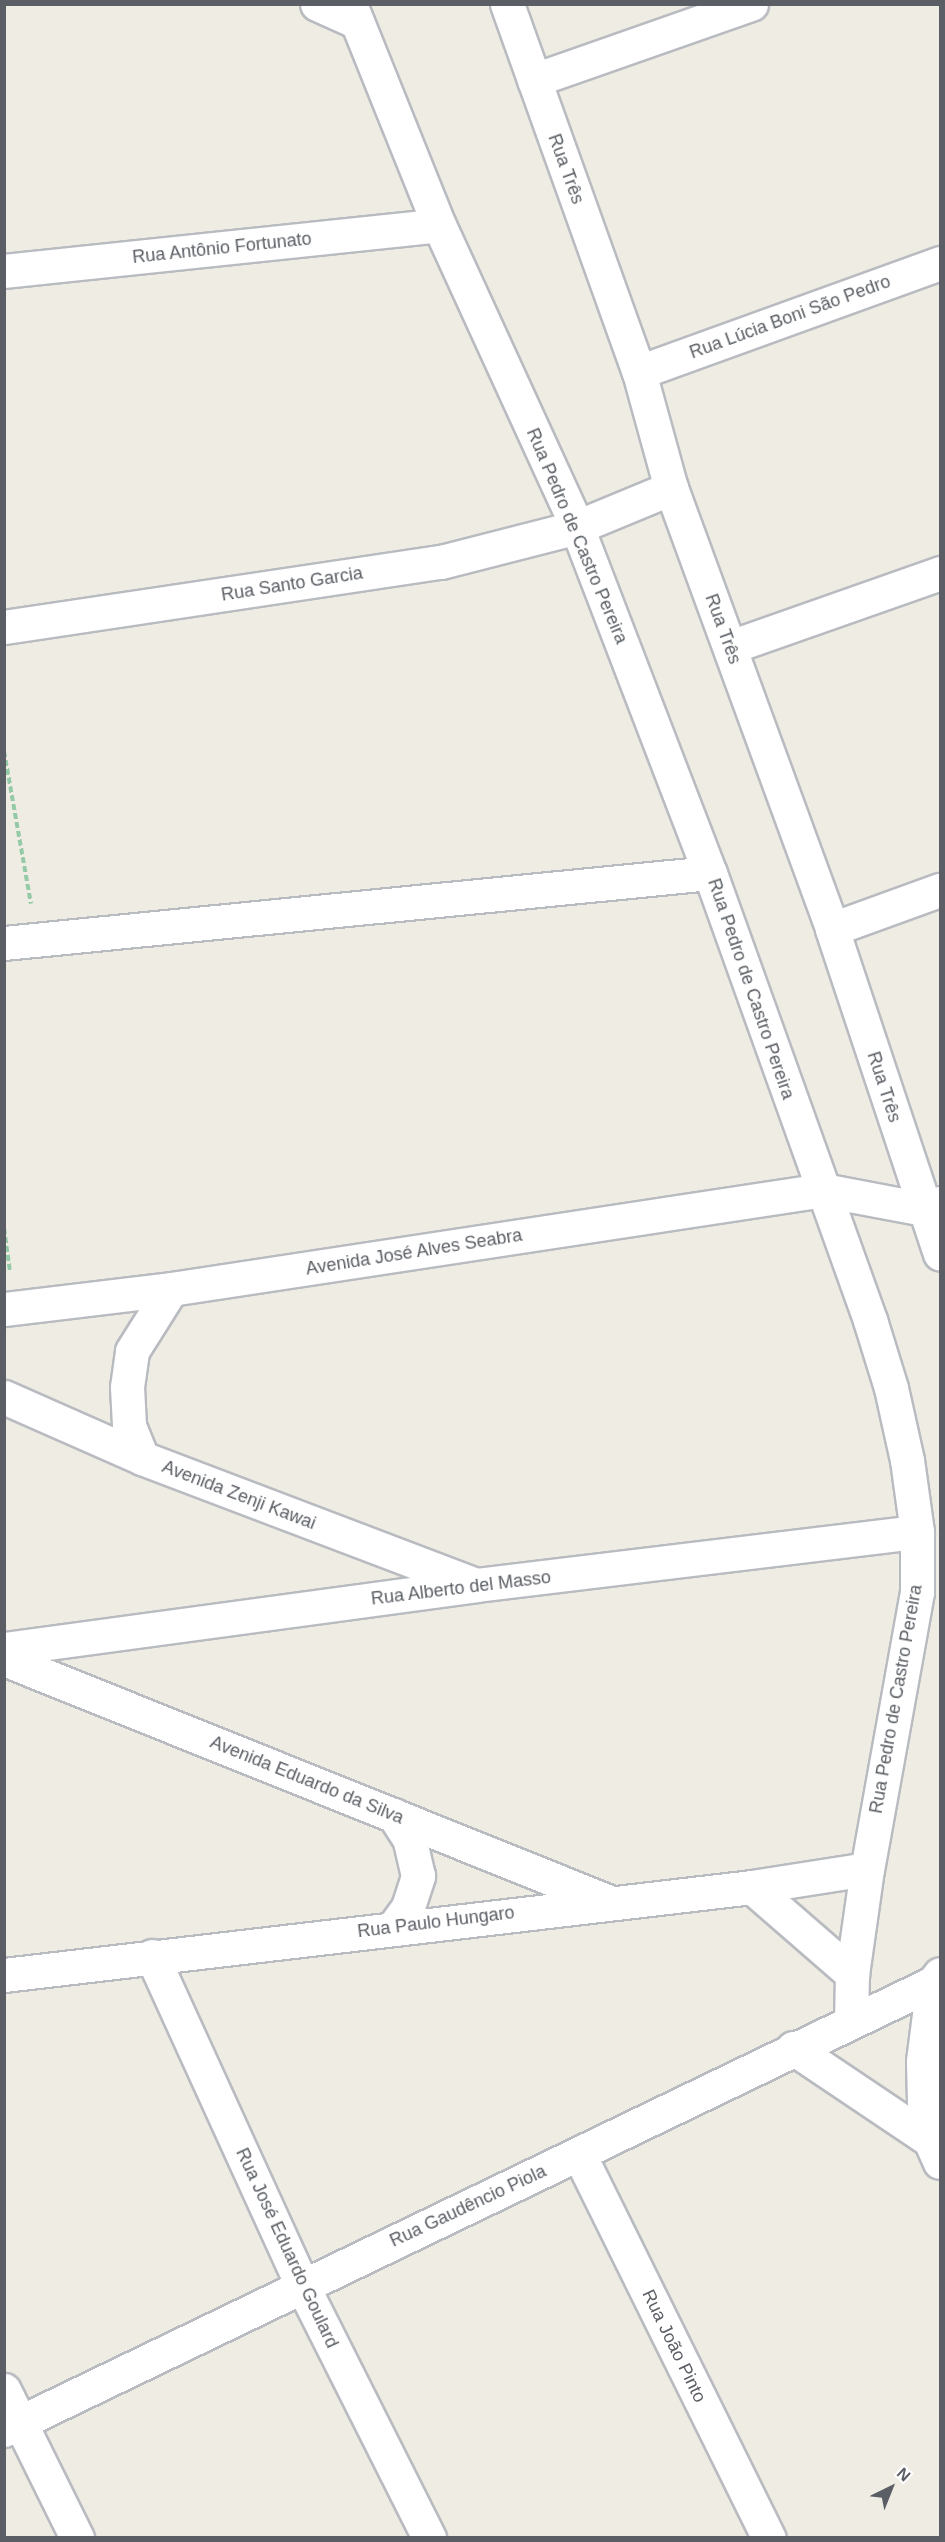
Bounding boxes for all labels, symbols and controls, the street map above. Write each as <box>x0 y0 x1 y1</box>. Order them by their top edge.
street label: Rua Três <box>543 131 589 207</box>
street label: Rua Antônio Fortunato <box>131 228 313 268</box>
street label: Rua Lúcia Boni São Pedro <box>687 271 893 363</box>
street label: Rua Pedro de Castro Pereira <box>522 425 632 647</box>
street label: Rua Santo Garcia <box>220 562 364 606</box>
street label: Rua Três <box>700 591 746 667</box>
street label: Rua Pedro de Castro Pereira <box>703 876 799 1102</box>
street label: Rua Três <box>862 1049 906 1125</box>
street label: Avenida José Alves Seabra <box>304 1224 524 1280</box>
street label: Avenida Zenji Kawai <box>159 1456 319 1534</box>
street label: Rua Alberto del Masso <box>369 1566 553 1610</box>
street label: Rua Pedro de Castro Pereira <box>865 1583 927 1815</box>
street label: Avenida Eduardo da Silva <box>207 1731 407 1829</box>
street label: Rua Paulo Hungaro <box>356 1902 516 1942</box>
street label: Rua José Eduardo Goulard <box>231 2145 343 2351</box>
street label: Rua Gaudêncio Piola <box>386 2160 550 2252</box>
street label: Rua João Pinto <box>637 2286 711 2406</box>
north arrow <box>861 2458 921 2518</box>
text: N <box>894 2464 914 2485</box>

